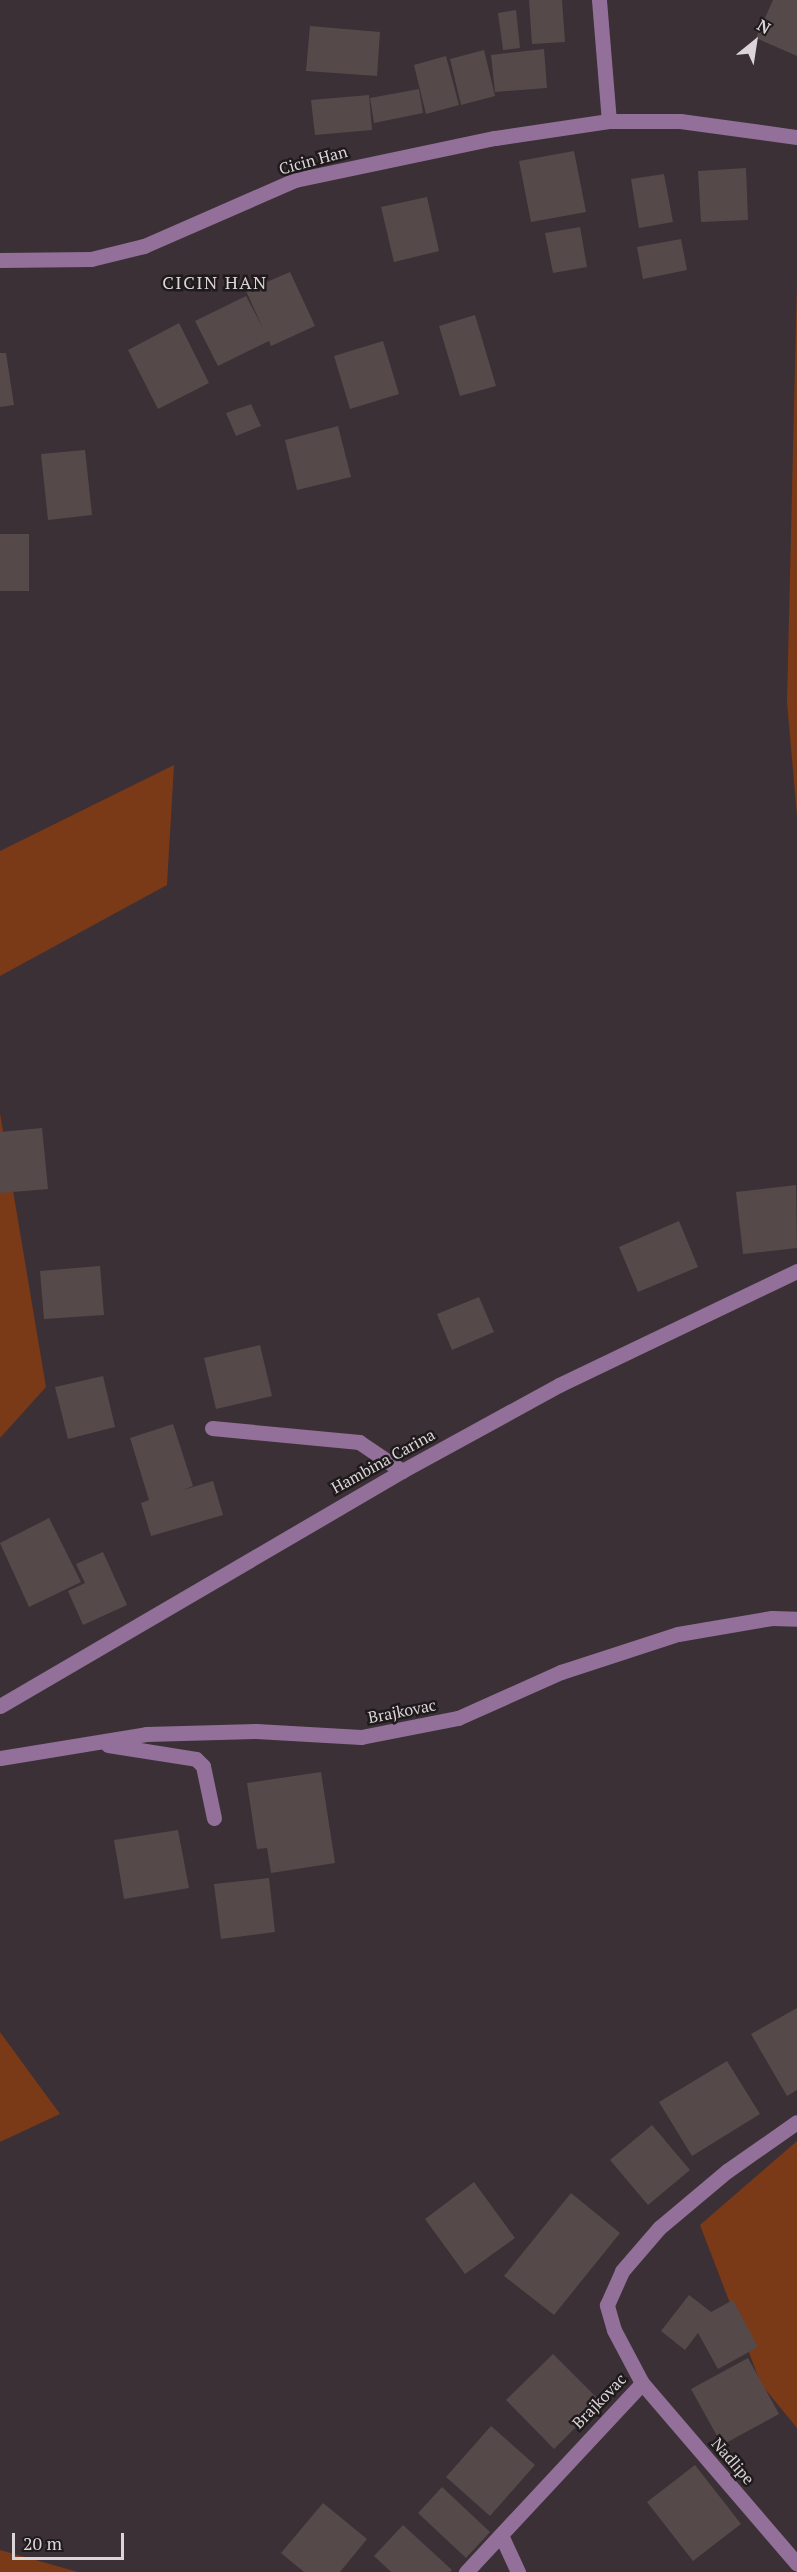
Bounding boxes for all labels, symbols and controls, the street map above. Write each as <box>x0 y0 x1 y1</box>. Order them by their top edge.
north arrow <box>725 12 785 72</box>
text: N <box>753 14 775 39</box>
street label: Cicin Han <box>277 142 349 178</box>
district label: CICIN HAN <box>162 271 268 293</box>
street label: Hambina Carina <box>328 1425 438 1497</box>
street label: Brajkovac <box>366 1695 438 1727</box>
street label: Brajkovac <box>568 2370 630 2432</box>
street label: Nadlipe <box>708 2434 758 2488</box>
scale bar <box>15 2521 128 2559</box>
text: 20 m <box>23 2531 62 2555</box>

